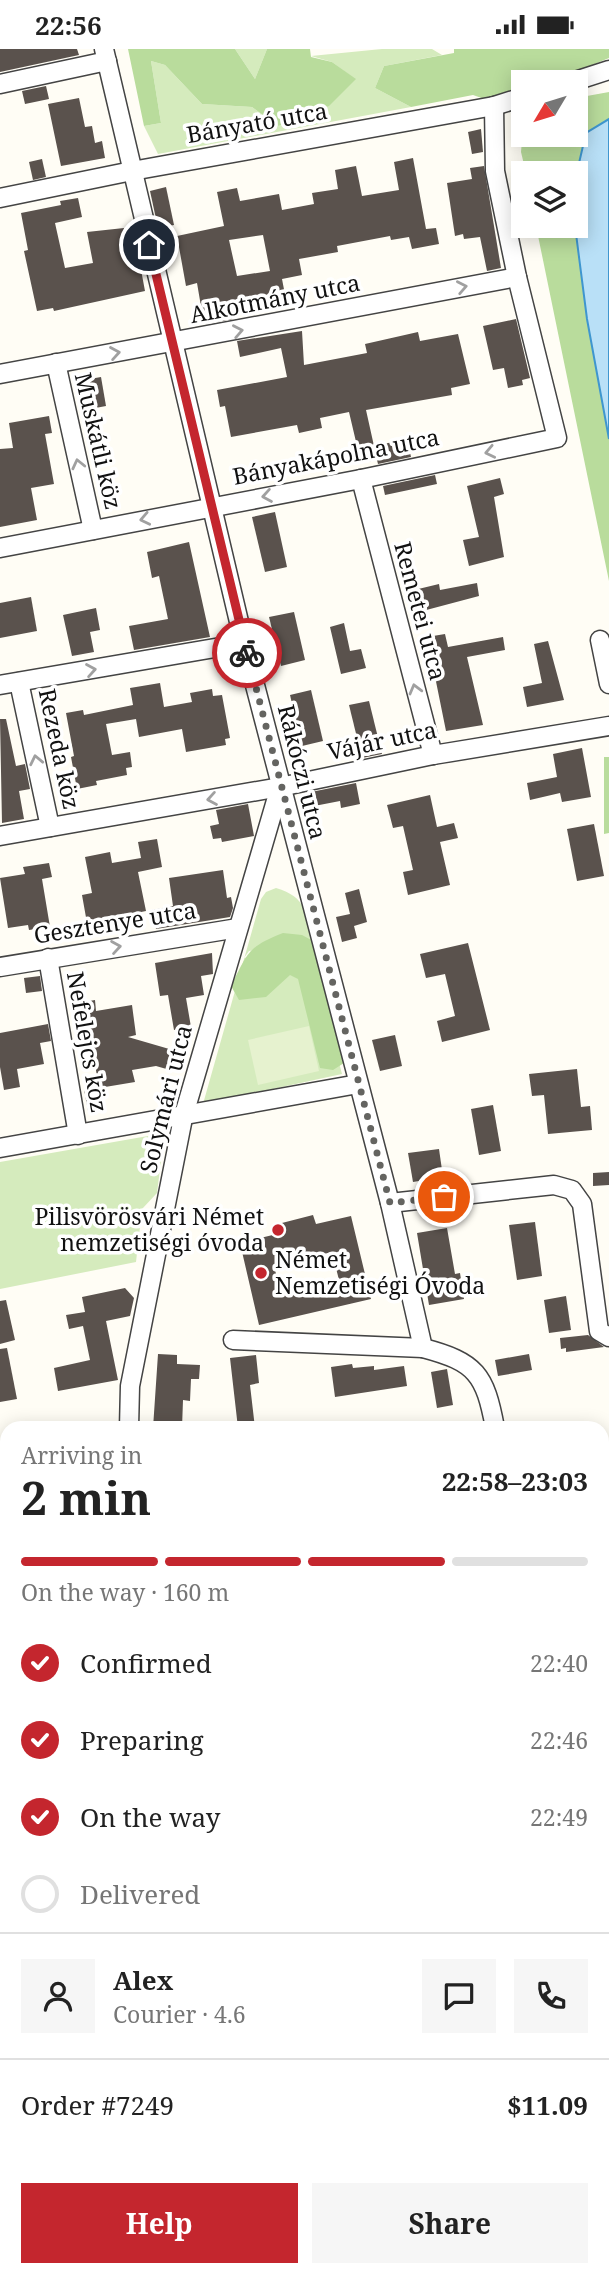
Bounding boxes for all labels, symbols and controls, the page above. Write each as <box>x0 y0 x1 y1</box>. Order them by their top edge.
text: 22:56 <box>35 7 102 43</box>
north arrow <box>511 70 588 147</box>
map controls <box>511 70 588 238</box>
street label: Bányató utca <box>184 94 330 150</box>
button: layers <box>511 161 588 238</box>
pin <box>119 215 179 275</box>
icon: home <box>130 226 168 264</box>
street label: Alkotmány utca <box>187 266 363 330</box>
one-way arrow <box>456 281 468 296</box>
one-way arrow <box>232 324 244 339</box>
one-way arrow <box>110 346 121 361</box>
street label: Muskátli köz <box>68 369 130 512</box>
street label: Bányakápolna utca <box>230 420 442 492</box>
one-way arrow <box>484 443 496 458</box>
one-way arrow <box>72 458 87 470</box>
one-way arrow <box>261 488 273 503</box>
one-way arrow <box>139 511 151 526</box>
street label: Remetei utca <box>387 538 455 684</box>
courier <box>212 618 282 688</box>
icon: bike <box>228 634 266 672</box>
one-way arrow <box>85 663 97 678</box>
one-way arrow <box>409 683 423 695</box>
street label: Rezeda köz <box>32 686 88 812</box>
street label: Rákóczi utca <box>271 701 335 842</box>
street label: Vájár utca <box>324 713 439 767</box>
one-way arrow <box>29 754 44 766</box>
one-way arrow <box>207 791 218 806</box>
street label: Gesztenye utca <box>31 893 198 951</box>
one-way arrow <box>110 940 122 955</box>
street label: Nefelejcs köz <box>60 969 116 1115</box>
street label: Solymári utca <box>131 1021 199 1176</box>
pin <box>414 1167 474 1227</box>
icon: bag <box>425 1178 463 1216</box>
place label: Pilisvörösvári Német nemzetiségi óvoda <box>34 1200 264 1258</box>
marker: Pilisvörösvári Német nemzetiségi óvoda <box>270 1222 286 1238</box>
place label: Német Nemzetiségi Óvoda <box>275 1243 485 1301</box>
marker: Német Nemzetiségi Óvoda <box>253 1265 269 1281</box>
text: Arriving in <box>21 1439 142 1471</box>
text: 22:58–23:03 <box>442 1463 588 1499</box>
text: 2 min <box>21 1466 151 1528</box>
text: On the way · 160 m <box>21 1576 229 1608</box>
icon: check <box>21 1644 59 1682</box>
text: Confirmed <box>80 1645 212 1681</box>
text: 22:40 <box>530 1647 588 1679</box>
icon: check <box>21 1721 59 1759</box>
text: Preparing <box>80 1722 204 1758</box>
text: 22:46 <box>530 1724 588 1756</box>
icon: check <box>21 1798 59 1836</box>
text: On the way <box>80 1799 220 1835</box>
text: 22:49 <box>530 1801 588 1833</box>
text: Delivered <box>80 1876 200 1912</box>
button: person <box>21 1959 95 2033</box>
button: chat <box>422 1959 496 2033</box>
button: phone <box>514 1959 588 2033</box>
text: Alex <box>113 1962 173 1998</box>
text: Courier · 4.6 <box>113 1998 246 2030</box>
text: Order #7249 <box>21 2087 174 2123</box>
text: $11.09 <box>507 2087 588 2123</box>
button: Help <box>21 2183 298 2263</box>
button: Share <box>312 2183 588 2263</box>

